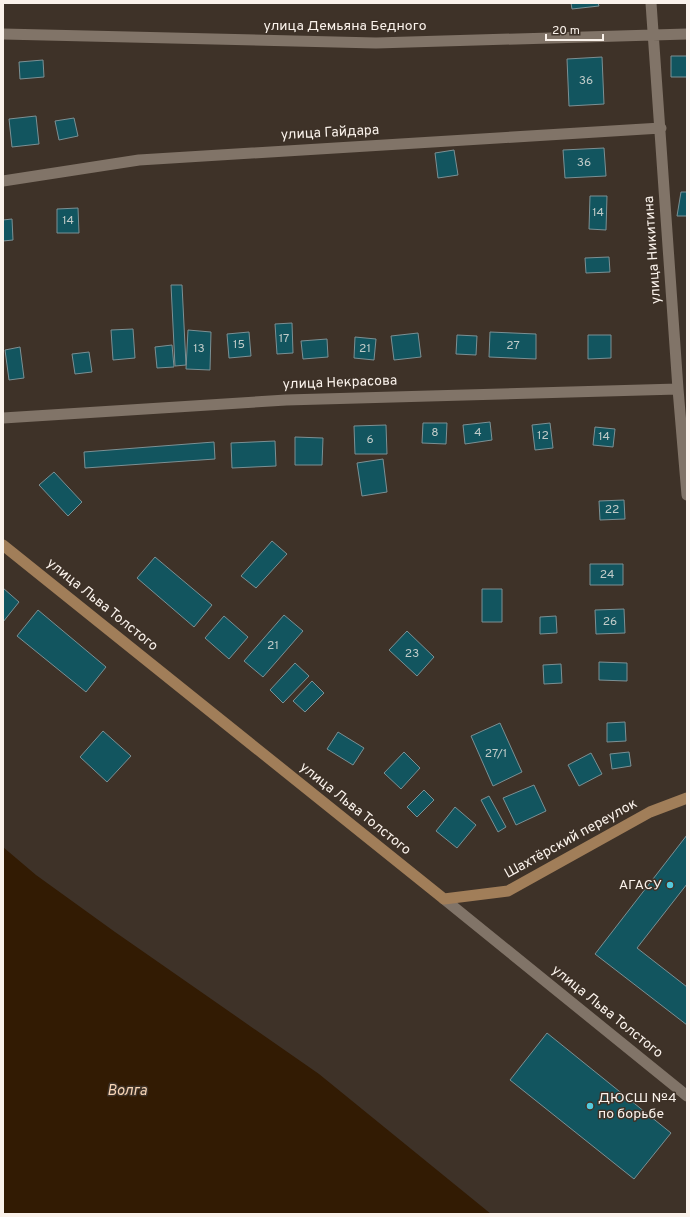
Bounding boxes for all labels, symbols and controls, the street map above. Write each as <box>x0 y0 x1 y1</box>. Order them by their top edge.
scale bar <box>546 16 603 42</box>
street label: улица Демьяна Бедного <box>264 18 427 35</box>
text: 20 m <box>552 23 580 39</box>
house number: 36 <box>579 73 593 89</box>
street label: улица Гайдара <box>280 122 380 144</box>
house number: 36 <box>577 155 591 171</box>
street label: улица Никитина <box>641 195 665 305</box>
house number: 14 <box>592 205 604 221</box>
house number: 14 <box>62 213 74 229</box>
house number: 17 <box>279 331 289 347</box>
house number: 15 <box>233 337 245 353</box>
house number: 27 <box>506 338 520 354</box>
house number: 13 <box>193 341 205 357</box>
house number: 21 <box>359 341 371 357</box>
street label: улица Некрасова <box>282 373 398 393</box>
house number: 8 <box>431 425 439 441</box>
house number: 4 <box>474 425 482 441</box>
house number: 12 <box>537 428 549 444</box>
house number: 14 <box>598 429 610 445</box>
house number: 6 <box>366 432 374 448</box>
house number: 22 <box>605 502 619 518</box>
street label: улица Льва Толстого <box>43 555 161 655</box>
house number: 24 <box>600 567 614 583</box>
house number: 26 <box>603 614 617 630</box>
house number: 21 <box>267 638 279 654</box>
house number: 23 <box>405 646 419 662</box>
house number: 27/1 <box>485 746 507 762</box>
street label: улица Льва Толстого <box>296 759 414 859</box>
street label: Шахтёрский переулок <box>502 795 640 883</box>
place label: АГАСУ <box>619 877 662 894</box>
marker: АГАСУ <box>665 880 675 890</box>
street label: улица Льва Толстого <box>548 962 666 1062</box>
water label: Волга <box>107 1082 147 1101</box>
place label: ДЮСШ №4 по борьбе <box>598 1090 677 1123</box>
marker: ДЮСШ №4 по борьбе <box>585 1101 595 1111</box>

